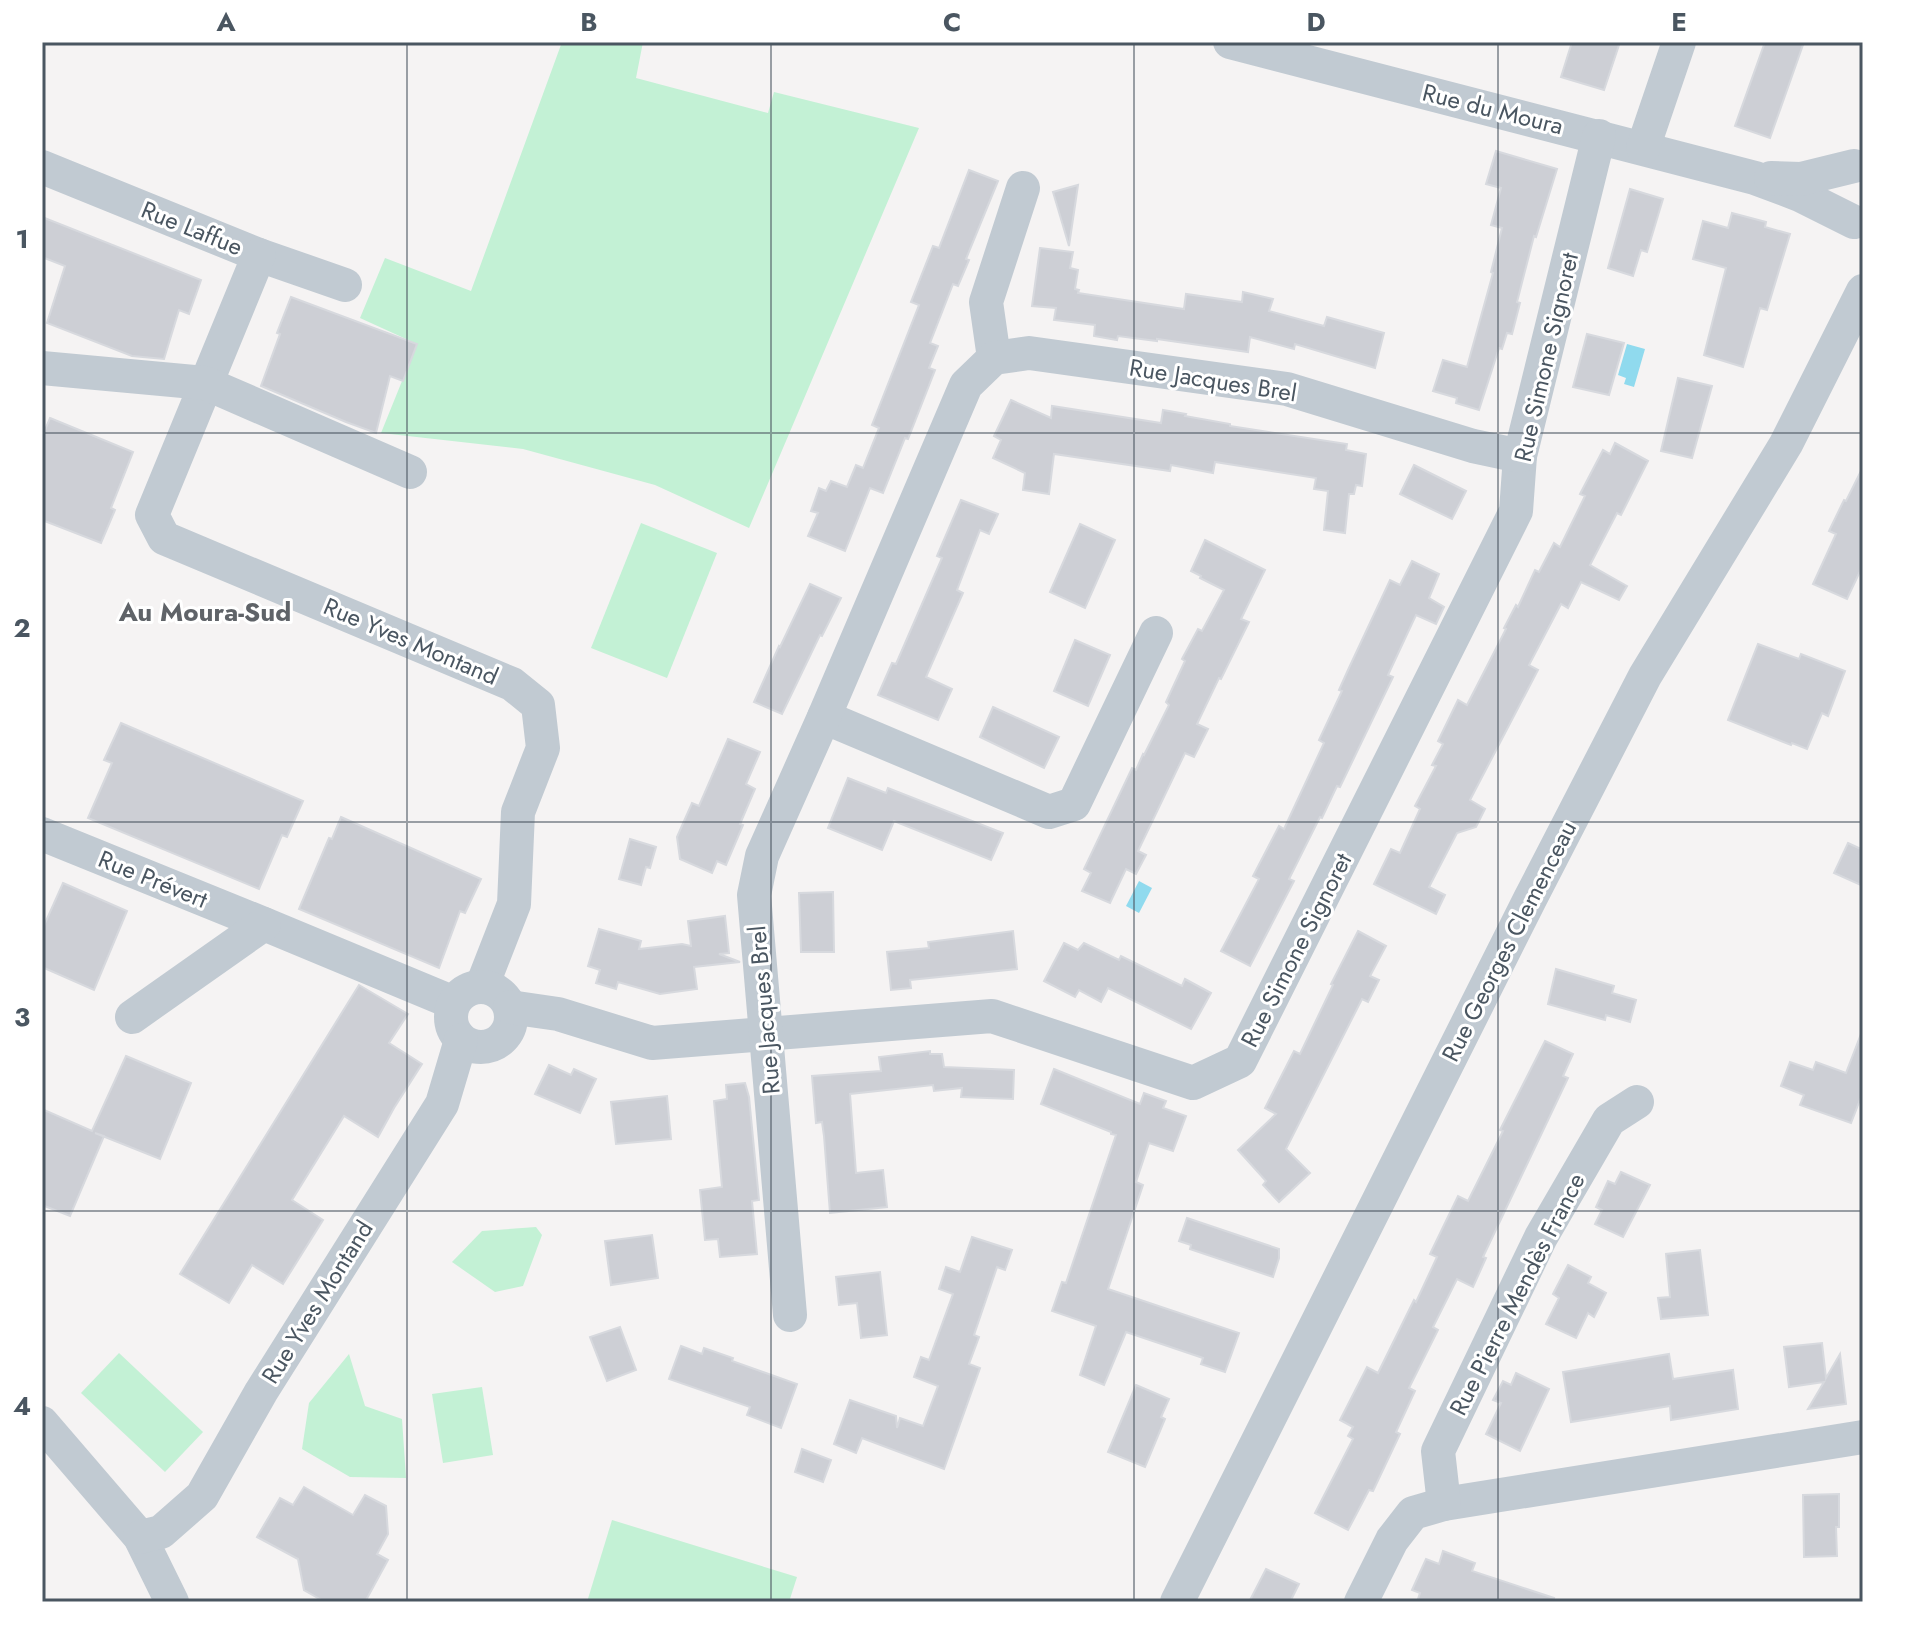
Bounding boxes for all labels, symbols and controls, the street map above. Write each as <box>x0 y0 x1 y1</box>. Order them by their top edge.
text: A <box>215 3 236 41</box>
text: B <box>580 3 598 41</box>
text: C <box>943 3 961 41</box>
text: D <box>1306 3 1326 41</box>
text: E <box>1671 3 1687 41</box>
street label: Rue du Moura <box>1419 75 1567 143</box>
street label: Rue Laffue <box>136 192 248 264</box>
text: 1 <box>15 220 29 258</box>
street label: Rue Simone Signoret <box>1505 249 1587 465</box>
street label: Rue Jacques Brel <box>1127 349 1299 411</box>
street label: Rue Yves Montand <box>318 588 504 694</box>
district label: Au Moura-Sud <box>118 593 291 631</box>
text: 2 <box>13 609 31 647</box>
street label: Rue Georges Clemenceau <box>1433 814 1585 1068</box>
street label: Rue Prévert <box>93 841 213 917</box>
street label: Rue Simone Signoret <box>1232 847 1360 1053</box>
street label: Rue Jacques Brel <box>739 924 789 1096</box>
text: 3 <box>14 998 30 1036</box>
street label: Rue Pierre Mendès France <box>1441 1167 1593 1421</box>
street label: Rue Yves Montand <box>253 1214 381 1390</box>
text: 4 <box>13 1387 31 1425</box>

